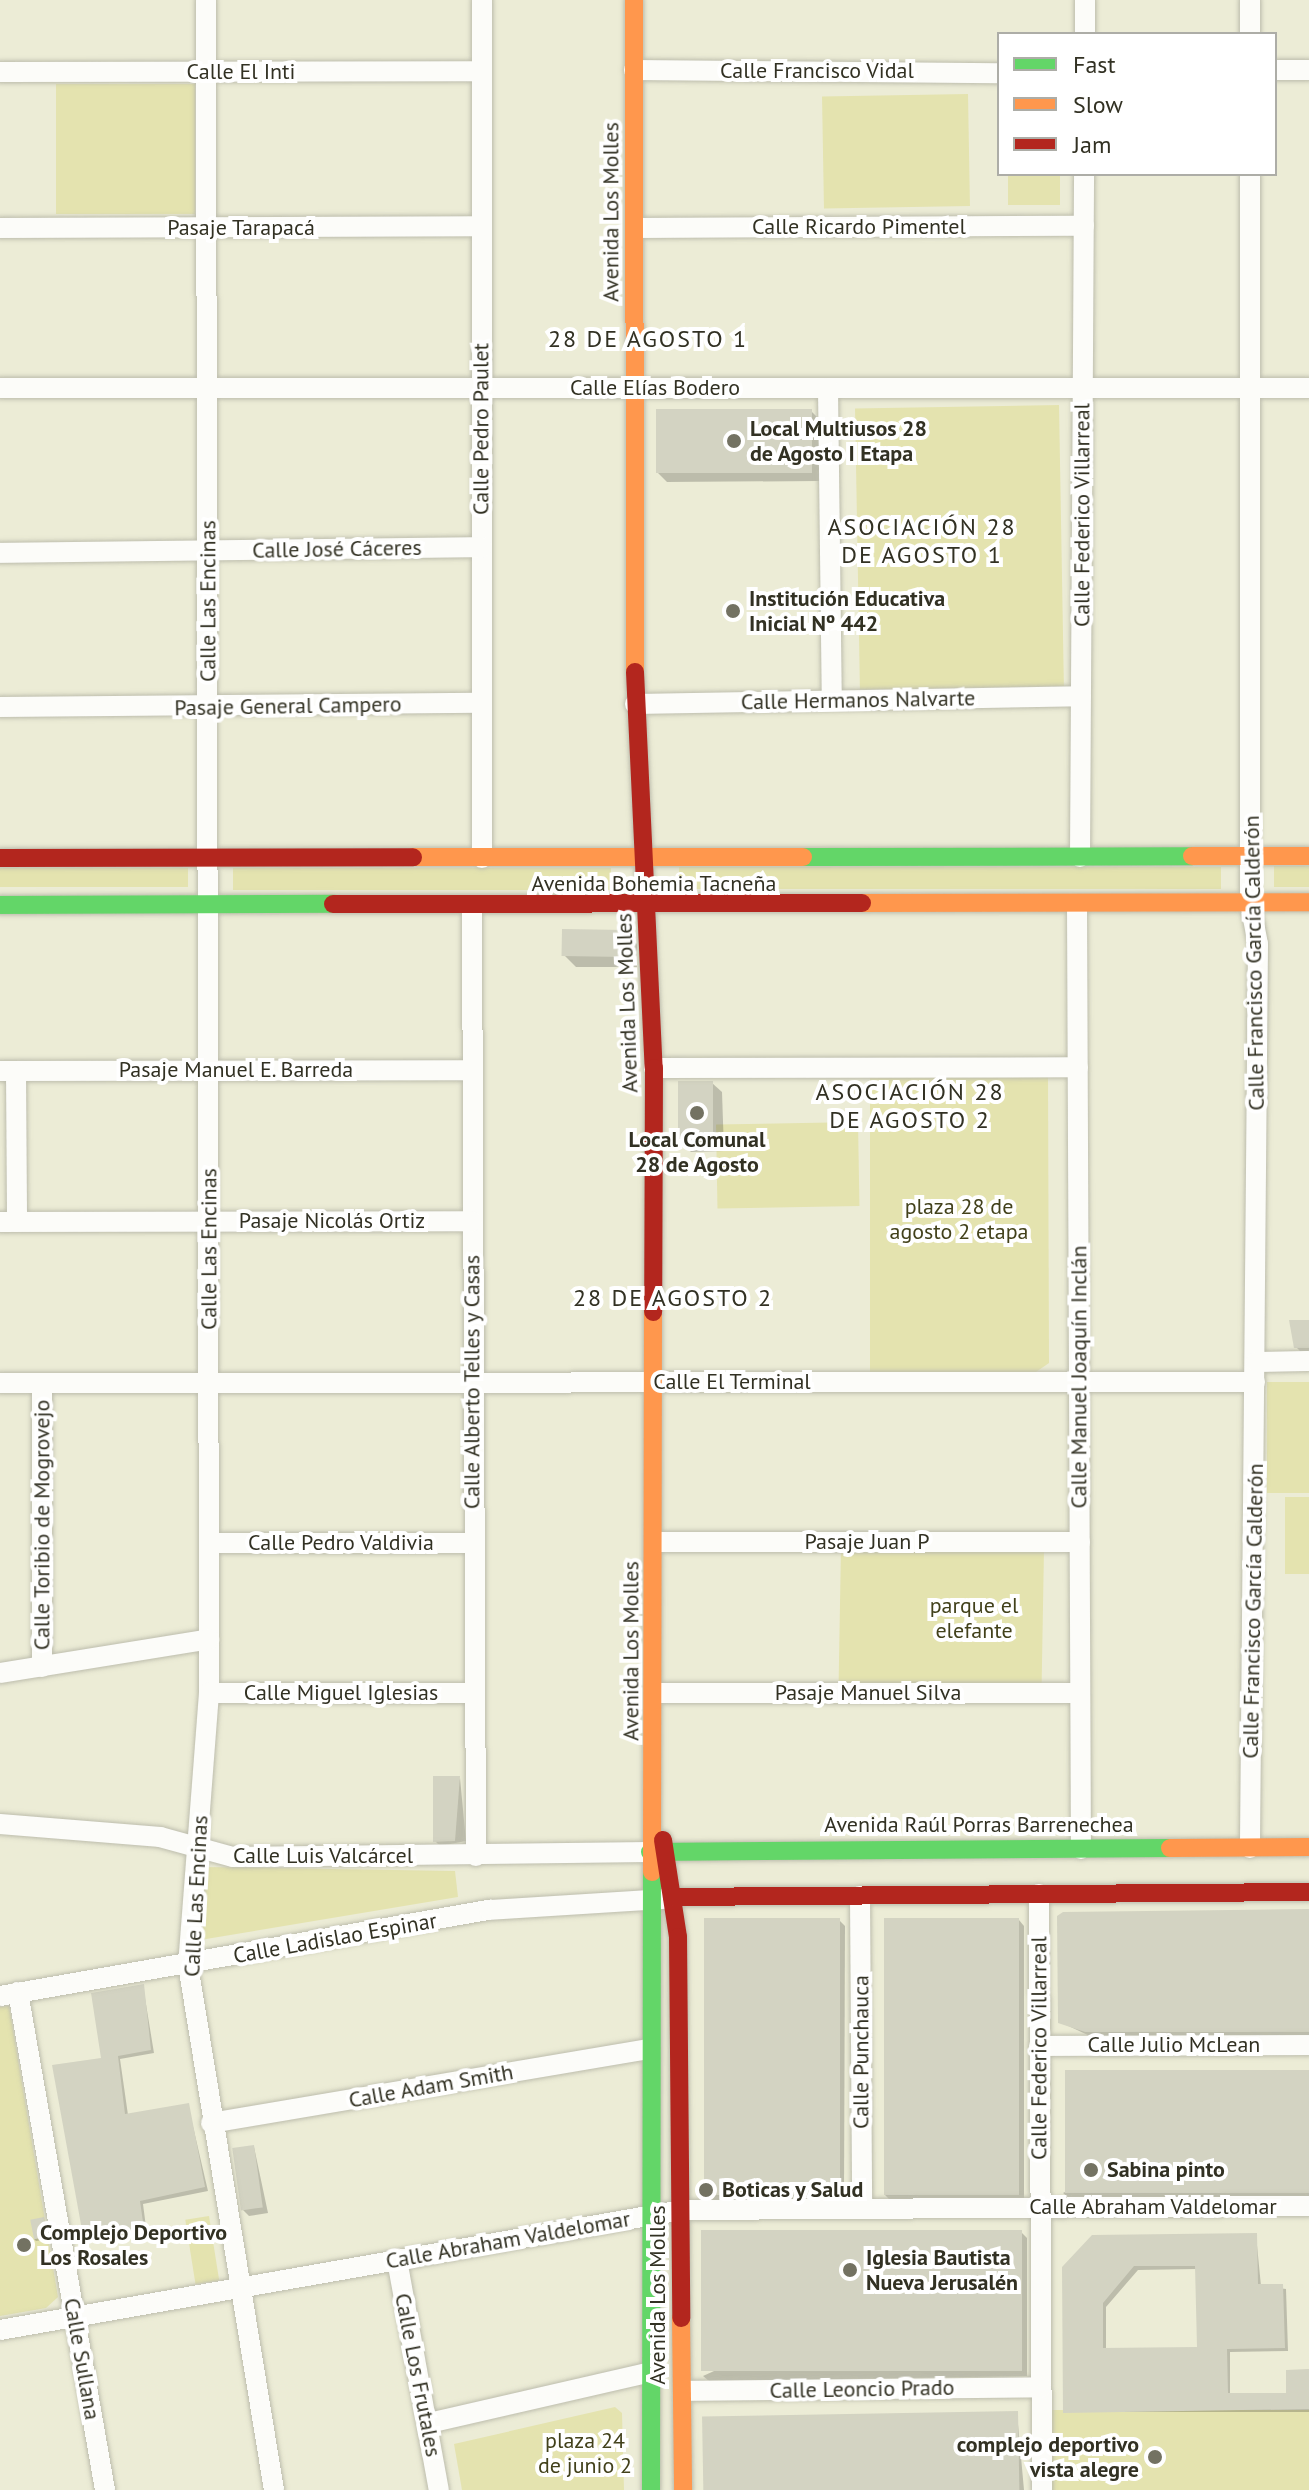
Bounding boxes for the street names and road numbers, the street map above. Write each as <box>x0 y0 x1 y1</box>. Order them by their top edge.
street label: Calle Francisco Vidal <box>720 58 914 84</box>
street label: Calle El Inti <box>187 59 295 85</box>
street label: Avenida Los Molles <box>598 122 624 302</box>
street label: Calle Ricardo Pimentel <box>752 214 966 240</box>
street label: Pasaje Tarapacá <box>167 215 315 241</box>
street label: Calle Pedro Paulet <box>468 343 494 515</box>
street label: Calle Elías Bodero <box>570 375 740 401</box>
street label: Calle Federico Villarreal <box>1069 403 1095 627</box>
street label: Calle Las Encinas <box>195 520 221 682</box>
street label: Calle José Cáceres <box>252 534 422 564</box>
street label: Calle Hermanos Nalvarte <box>741 685 975 715</box>
street label: Pasaje General Campero <box>174 691 402 721</box>
street label: Calle Francisco García Calderón <box>1238 815 1270 1111</box>
street label: Avenida Bohemia Tacneña <box>531 871 777 897</box>
street label: Avenida Los Molles <box>611 913 643 1093</box>
street label: Pasaje Manuel E. Barreda <box>118 1057 354 1083</box>
street label: Calle Las Encinas <box>196 1168 222 1330</box>
street label: Pasaje Nicolás Ortiz <box>239 1208 425 1234</box>
street label: Calle Manuel Joaquín Inclán <box>1066 1246 1092 1508</box>
street label: Calle Alberto Telles y Casas <box>459 1254 485 1510</box>
street label: Calle El Terminal <box>653 1369 811 1395</box>
street label: Calle Toribio de Mogrovejo <box>29 1399 55 1651</box>
street label: Calle Francisco García Calderón <box>1237 1463 1269 1759</box>
street label: Pasaje Juan P <box>805 1529 929 1555</box>
street label: Calle Pedro Valdivia <box>248 1530 434 1556</box>
street label: Avenida Los Molles <box>618 1561 644 1741</box>
street label: Calle Miguel Iglesias <box>244 1680 438 1706</box>
street label: Pasaje Manuel Silva <box>775 1680 961 1706</box>
street label: Avenida Raúl Porras Barrenechea <box>824 1812 1134 1838</box>
street label: Calle Las Encinas <box>179 1815 213 1977</box>
street label: Calle Luis Valcárcel <box>233 1843 413 1869</box>
street label: Calle Ladislao Espinar <box>231 1907 439 1969</box>
street label: Calle Federico Villarreal <box>1026 1936 1052 2160</box>
street label: Calle Punchauca <box>848 1975 874 2129</box>
street label: Calle Julio McLean <box>1088 2032 1260 2058</box>
street label: Calle Adam Smith <box>346 2058 516 2114</box>
street label: Calle Abraham Valdelomar <box>1028 2194 1278 2220</box>
street label: Calle Abraham Valdelomar <box>383 2205 633 2275</box>
street label: Avenida Los Molles <box>645 2205 671 2385</box>
street label: Calle Los Frutales <box>389 2291 447 2459</box>
street label: Calle Sullana <box>58 2296 106 2422</box>
street label: Calle Leoncio Prado <box>769 2374 955 2404</box>

